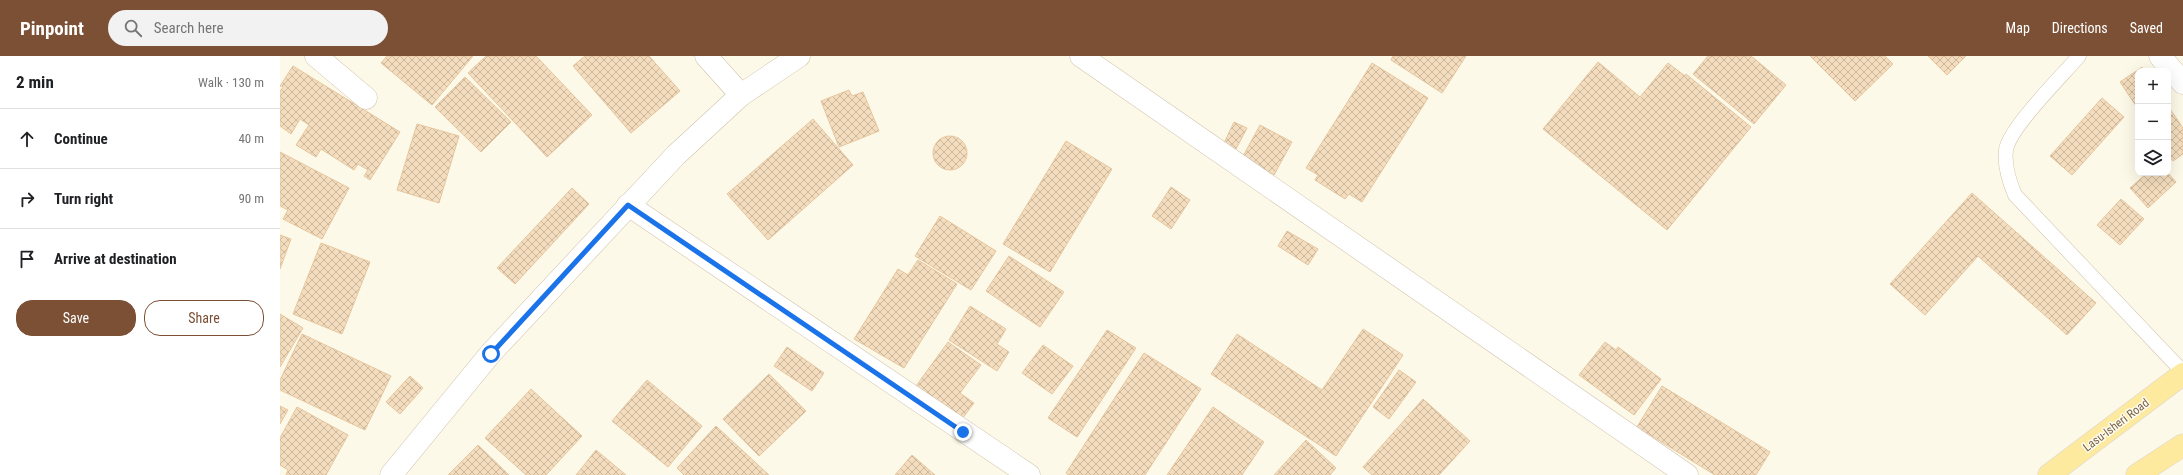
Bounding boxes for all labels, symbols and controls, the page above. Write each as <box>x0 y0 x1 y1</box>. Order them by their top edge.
search box <box>108 10 388 46</box>
text: Pinpoint <box>20 17 84 40</box>
icon: search <box>122 17 144 39</box>
text: Search here <box>154 19 224 37</box>
text: Map <box>2006 20 2030 36</box>
text: Directions <box>2052 20 2108 36</box>
text: Saved <box>2130 20 2163 36</box>
map controls <box>2135 68 2171 176</box>
button: + <box>2135 68 2171 104</box>
text: 2 min <box>16 72 54 92</box>
text: Walk · 130 m <box>198 75 264 90</box>
button: − <box>2135 104 2171 140</box>
icon: ahead <box>16 128 38 150</box>
text: Continue <box>54 130 108 148</box>
text: 40 m <box>238 131 264 146</box>
button: layers <box>2135 140 2171 176</box>
icon: right <box>16 188 38 210</box>
text: Turn right <box>54 190 113 208</box>
text: 90 m <box>238 191 264 206</box>
icon: arrive <box>16 248 38 270</box>
text: Arrive at destination <box>54 250 177 268</box>
button: Save <box>16 300 136 336</box>
button: Share <box>144 300 264 336</box>
route start <box>482 345 500 363</box>
street label: Lasu-Isheri Road <box>2080 396 2152 454</box>
route end <box>954 423 972 441</box>

